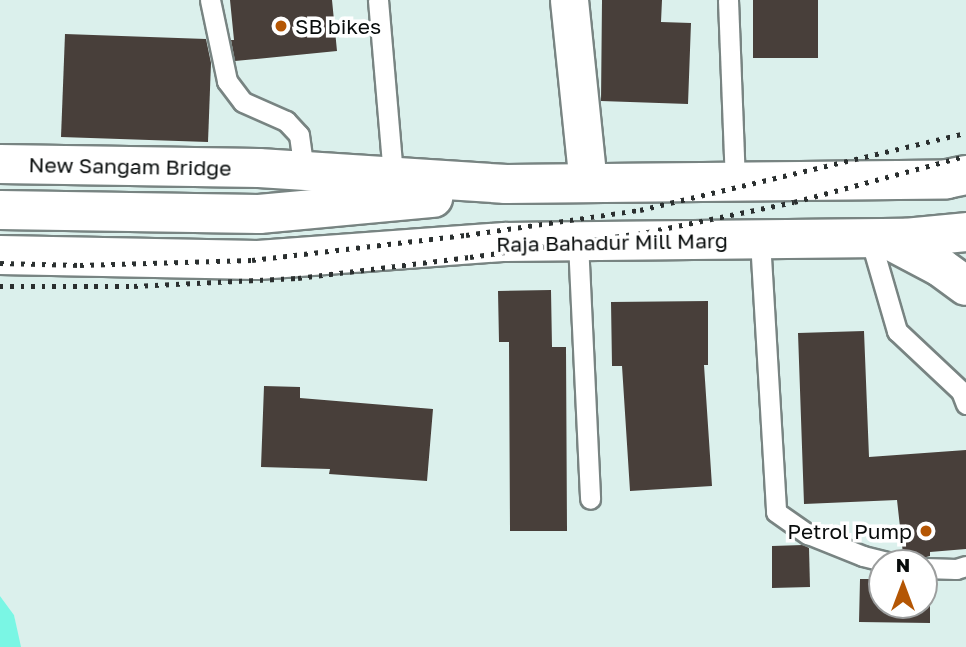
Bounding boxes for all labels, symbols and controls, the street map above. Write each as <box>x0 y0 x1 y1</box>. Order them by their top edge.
place label: SB bikes <box>295 13 381 39</box>
marker: SB bikes <box>273 18 289 34</box>
street label: New Sangam Bridge <box>28 152 232 180</box>
street label: Raja Bahadur Mill Marg <box>496 227 728 257</box>
place label: Petrol Pump <box>787 518 912 544</box>
marker: Petrol Pump <box>918 523 934 539</box>
north arrow <box>868 549 938 619</box>
text: N <box>896 553 910 576</box>

